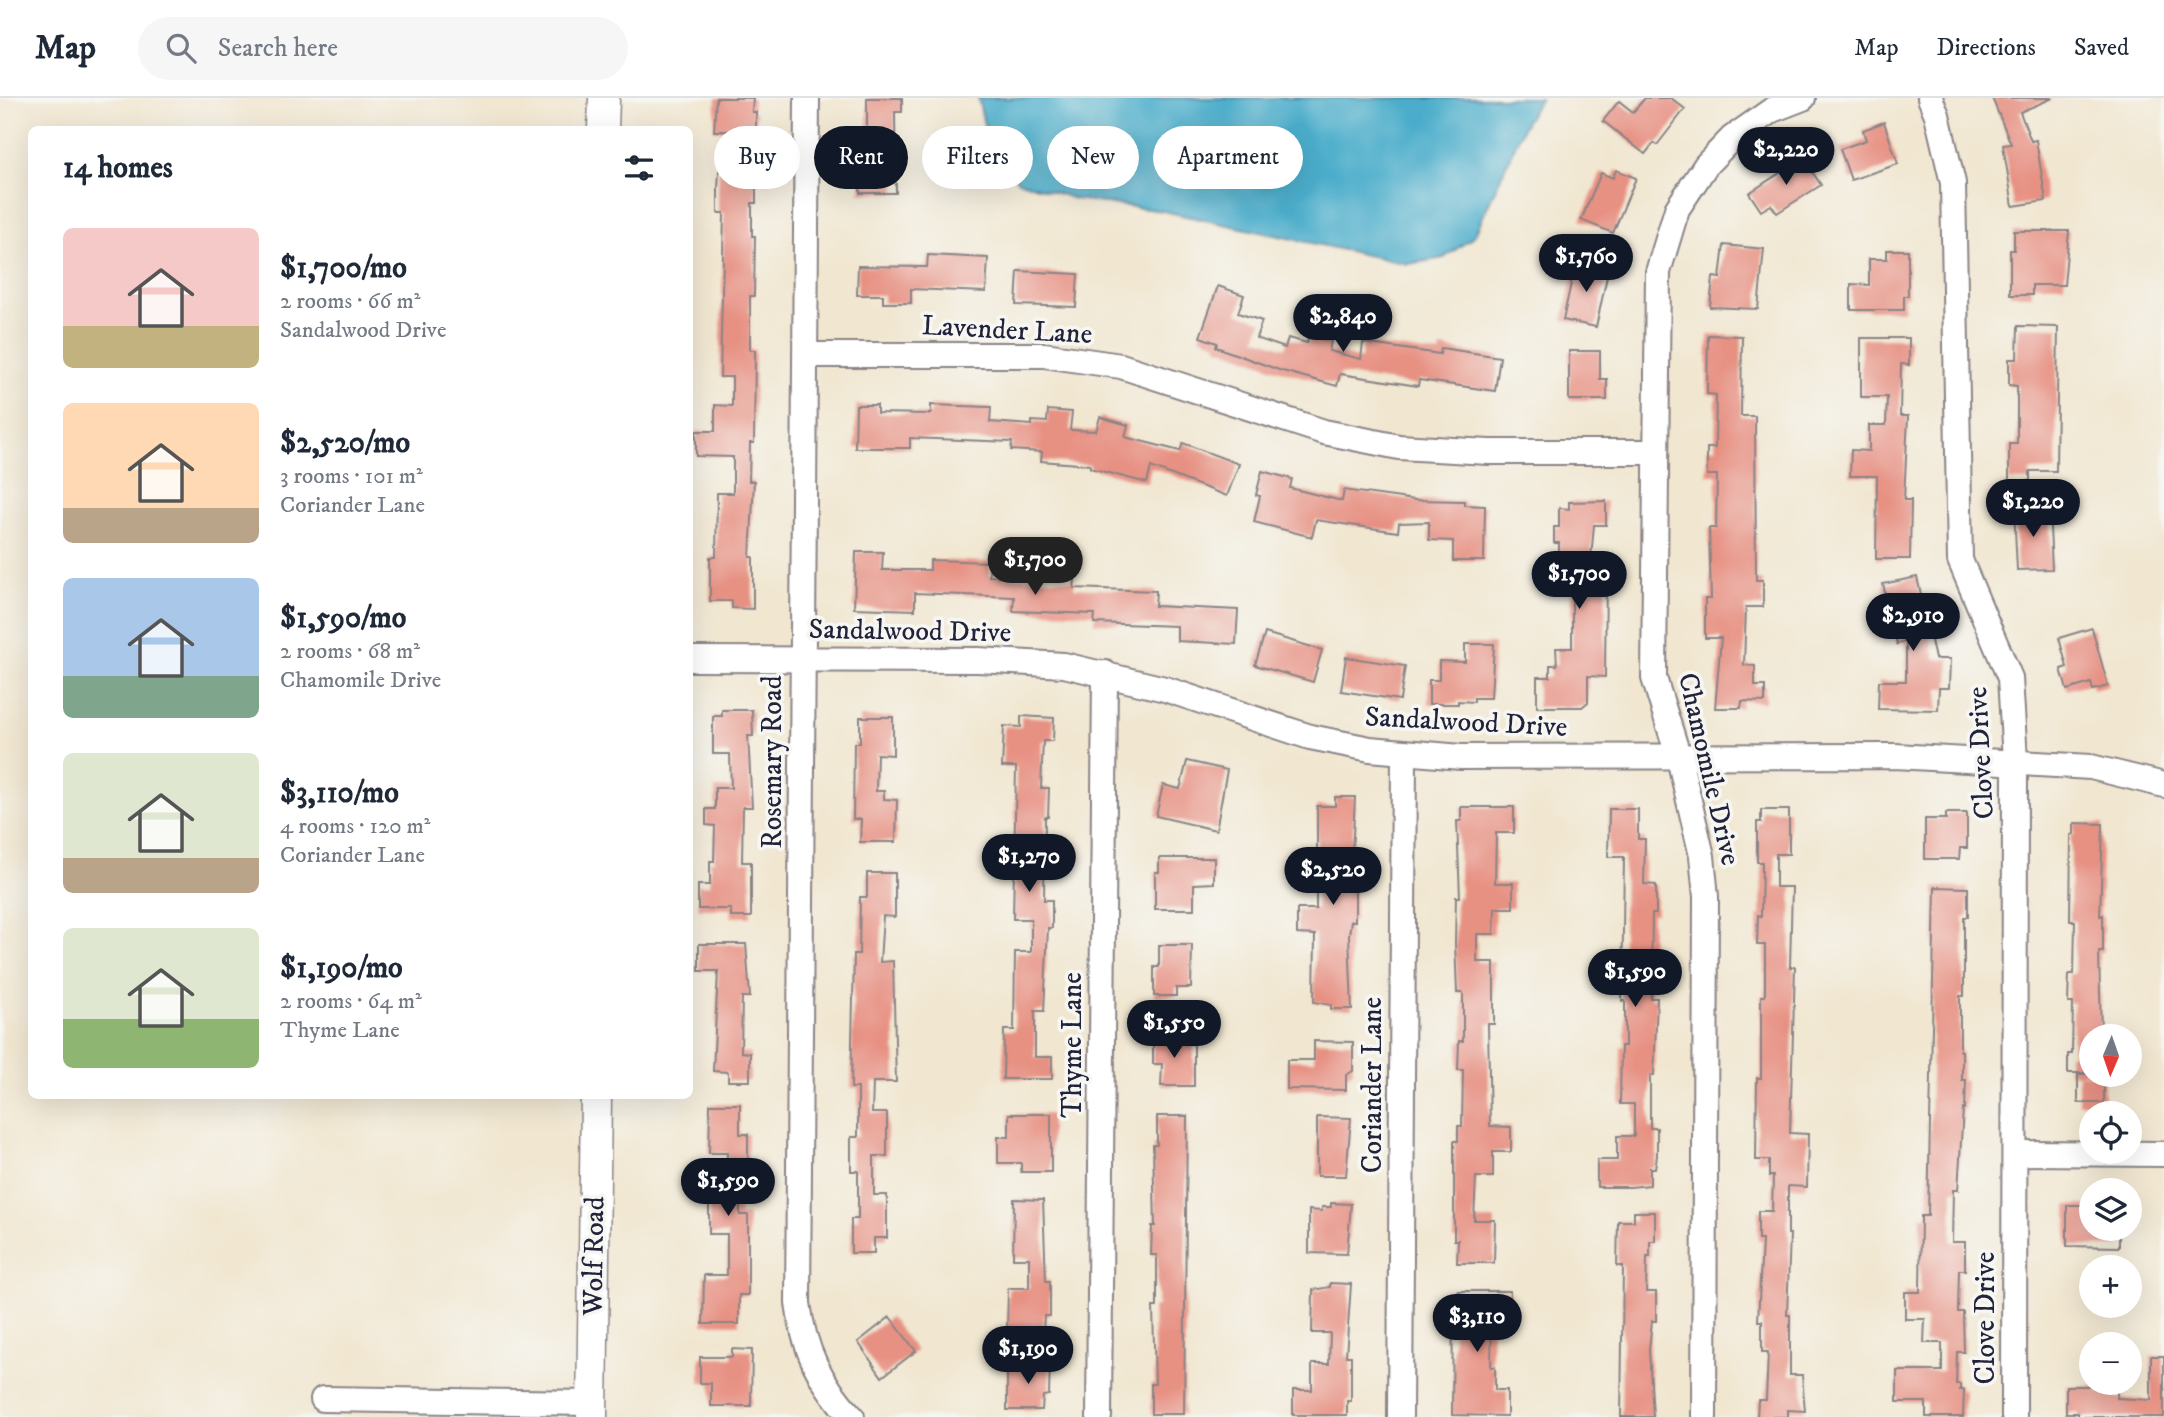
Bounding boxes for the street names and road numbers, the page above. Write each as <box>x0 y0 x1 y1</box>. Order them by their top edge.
street label: Lavender Lane <box>921 308 1093 352</box>
street label: Sandalwood Drive <box>808 612 1012 650</box>
street label: Chamomile Drive <box>1670 669 1748 869</box>
street label: Rosemary Road <box>755 675 790 849</box>
street label: Clove Drive <box>1960 686 2002 820</box>
street label: Sandalwood Drive <box>1364 699 1568 745</box>
street label: Thyme Lane <box>1055 972 1090 1118</box>
street label: Coriander Lane <box>1355 997 1390 1173</box>
street label: Wolf Road <box>575 1196 613 1317</box>
street label: Clove Drive <box>1968 1252 2003 1384</box>

